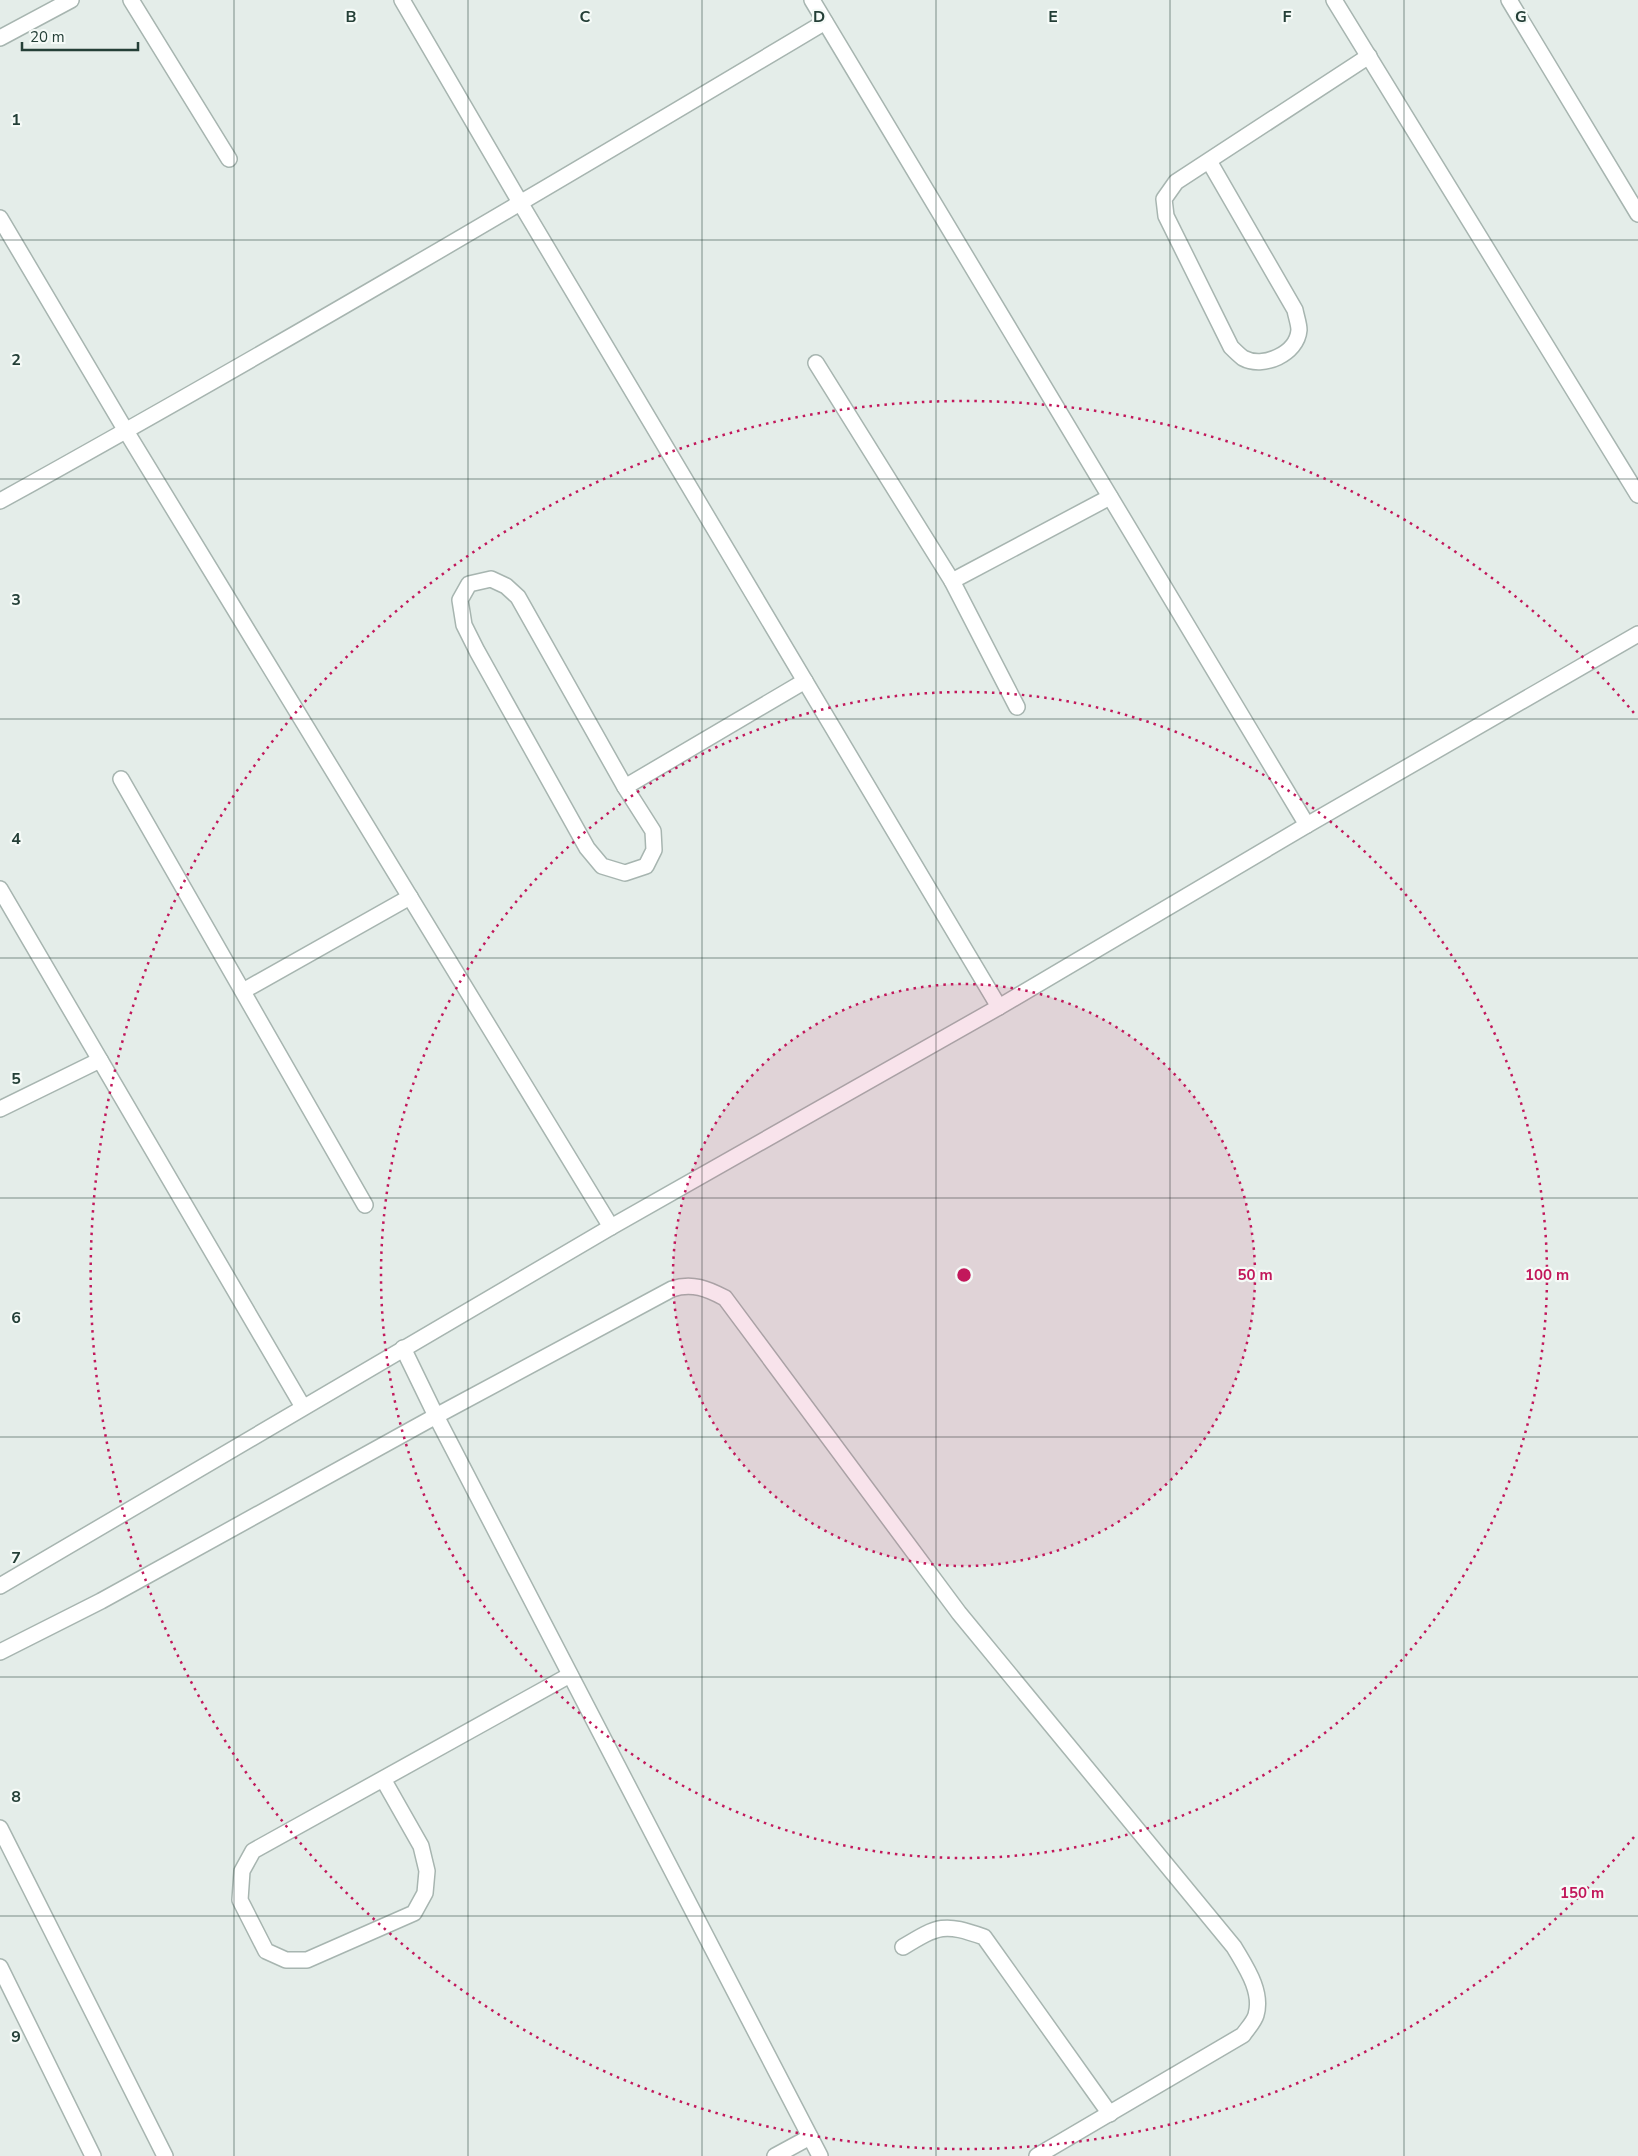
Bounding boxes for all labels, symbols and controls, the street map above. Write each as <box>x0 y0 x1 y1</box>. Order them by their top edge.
text: B <box>345 6 357 28</box>
text: C <box>580 6 591 28</box>
text: D <box>813 6 825 28</box>
text: E <box>1048 6 1058 28</box>
text: F <box>1283 6 1292 28</box>
text: G <box>1515 6 1527 28</box>
scale bar <box>22 20 139 52</box>
text: 20 m <box>30 27 65 47</box>
text: 1 <box>11 109 21 131</box>
text: 2 <box>11 349 21 371</box>
text: 3 <box>11 589 21 611</box>
text: 4 <box>11 828 21 850</box>
text: 5 <box>11 1068 21 1090</box>
text: 50 m <box>1237 1265 1273 1285</box>
text: 100 m <box>1525 1265 1569 1285</box>
centre of rings <box>955 1266 973 1284</box>
text: 6 <box>11 1307 21 1329</box>
text: 7 <box>11 1547 21 1569</box>
text: 8 <box>11 1786 21 1808</box>
text: 150 m <box>1560 1883 1604 1903</box>
text: 9 <box>11 2026 21 2048</box>

